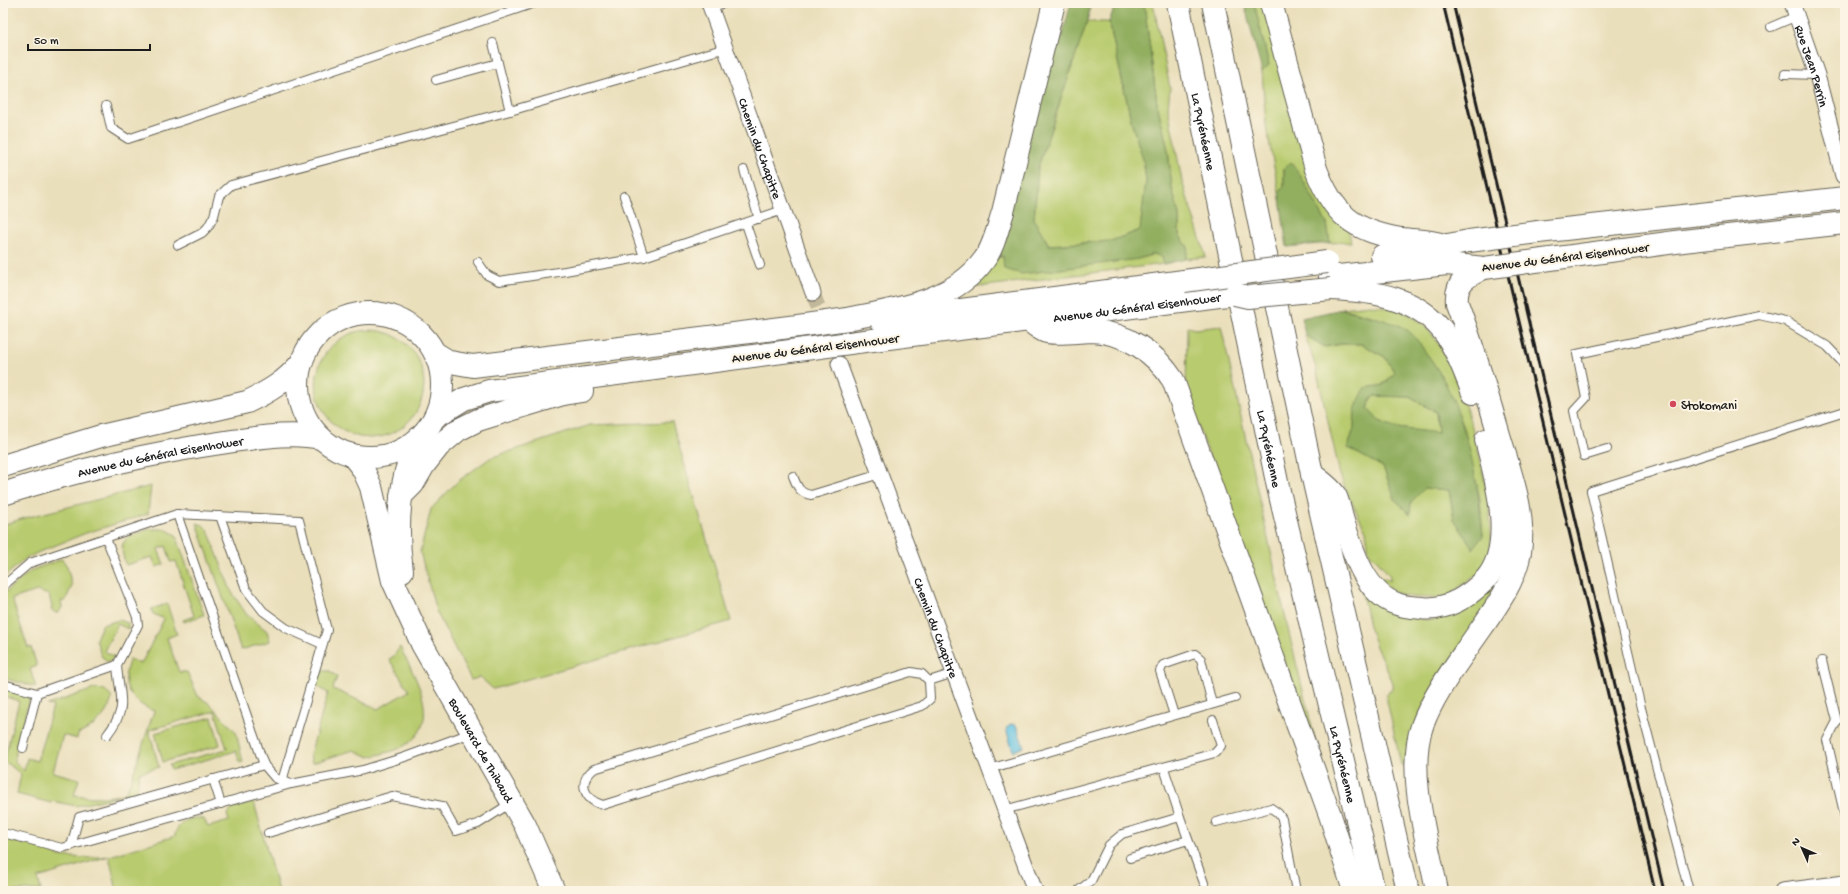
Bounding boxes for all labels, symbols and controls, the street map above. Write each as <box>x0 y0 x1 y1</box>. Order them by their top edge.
street label: Rue Jean Perrin <box>1790 24 1830 110</box>
scale bar <box>28 26 150 52</box>
text: 50 m <box>34 35 59 49</box>
street label: La Pyrénéenne <box>1187 92 1217 172</box>
street label: Chemin du Chapitre <box>734 96 784 202</box>
street label: Avenue du Général Eisenhower <box>1481 241 1651 276</box>
street label: Avenue du Général Eisenhower <box>1053 291 1223 327</box>
street label: Avenue du Général Eisenhower <box>731 332 901 367</box>
marker: Stokomani <box>1668 399 1678 409</box>
place label: Stokomani <box>1681 399 1737 414</box>
street label: La Pyrénéenne <box>1252 409 1283 489</box>
street label: Avenue du Général Eisenhower <box>76 434 246 482</box>
street label: Chemin du Chapitre <box>909 576 960 681</box>
street label: Boulevard de Thibaud <box>444 695 516 807</box>
street label: La Pyrénéenne <box>1325 725 1358 805</box>
north arrow <box>1782 828 1822 868</box>
text: N <box>1790 836 1803 849</box>

